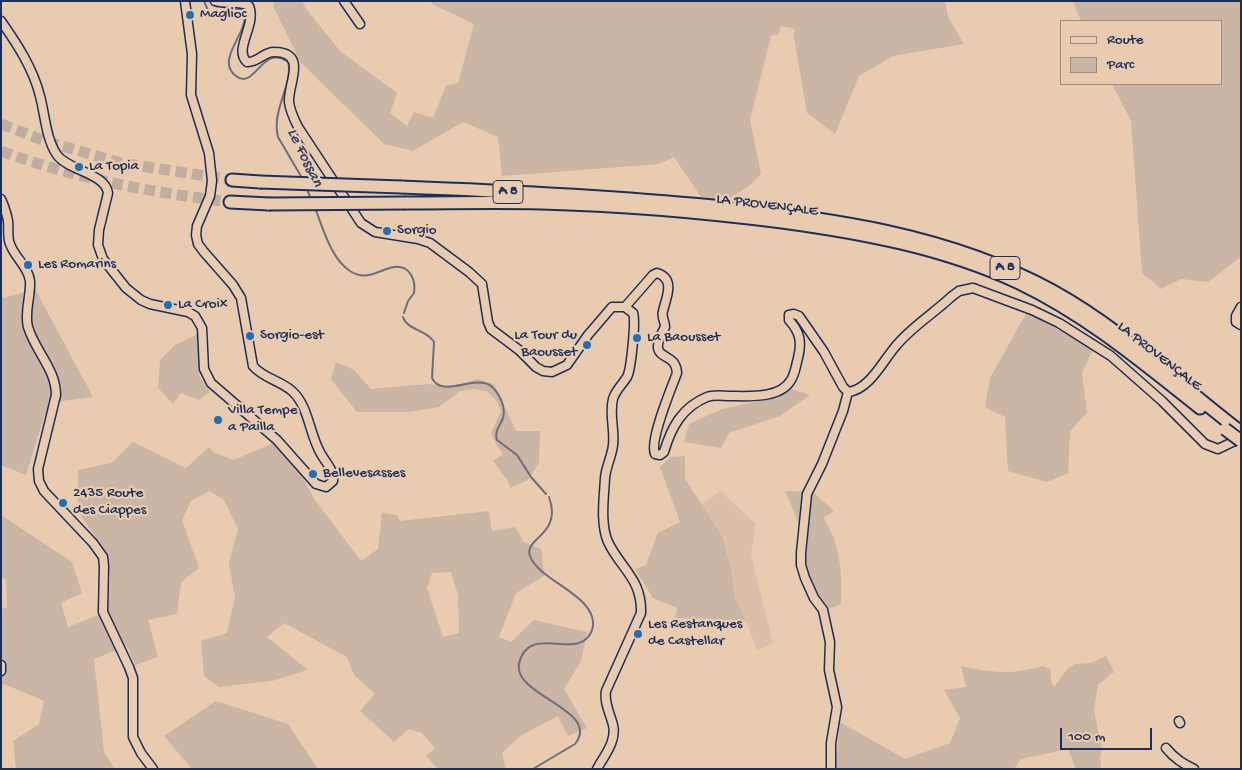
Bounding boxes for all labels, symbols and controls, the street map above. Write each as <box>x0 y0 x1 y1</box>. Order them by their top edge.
place label: Maglioc <box>200 6 247 24</box>
marker: Maglioc <box>184 9 196 21</box>
legend <box>1060 20 1222 85</box>
text: Route <box>1107 31 1144 49</box>
text: Parc <box>1107 56 1134 74</box>
water label: Le Fossan <box>282 126 326 190</box>
place label: La Topia <box>89 158 139 176</box>
marker: La Topia <box>73 161 85 173</box>
road number: A 8 <box>493 180 523 203</box>
street label: LA PROVENÇALE <box>715 191 819 221</box>
place label: Sorgio <box>397 222 437 240</box>
marker: Sorgio <box>381 225 393 237</box>
place label: Les Romarins <box>38 256 116 274</box>
road number: A 8 <box>990 256 1020 280</box>
marker: Les Romarins <box>22 259 34 271</box>
place label: La Croix <box>178 296 228 314</box>
marker: La Croix <box>162 299 174 311</box>
street label: LA PROVENÇALE <box>1113 318 1205 396</box>
place label: Sorgio-est <box>260 327 324 345</box>
place label: La Tour du Baousset <box>514 327 577 362</box>
place label: La Baousset <box>647 329 720 347</box>
marker: Sorgio-est <box>244 330 256 342</box>
marker: La Baousset <box>631 332 643 344</box>
marker: La Tour du Baousset <box>581 339 593 351</box>
place label: Villa Tempe a Pailla <box>228 402 297 437</box>
marker: Villa Tempe a Pailla <box>212 414 224 426</box>
place label: Bellevesasses <box>323 465 405 483</box>
marker: Bellevesasses <box>307 468 319 480</box>
place label: 2435 Route des Ciappes <box>73 485 146 520</box>
marker: 2435 Route des Ciappes <box>57 497 69 509</box>
place label: Les Restanques de Castellar <box>648 616 742 651</box>
marker: Les Restanques de Castellar <box>632 628 644 640</box>
scale bar <box>1062 718 1154 750</box>
text: 100 m <box>1068 728 1105 746</box>

